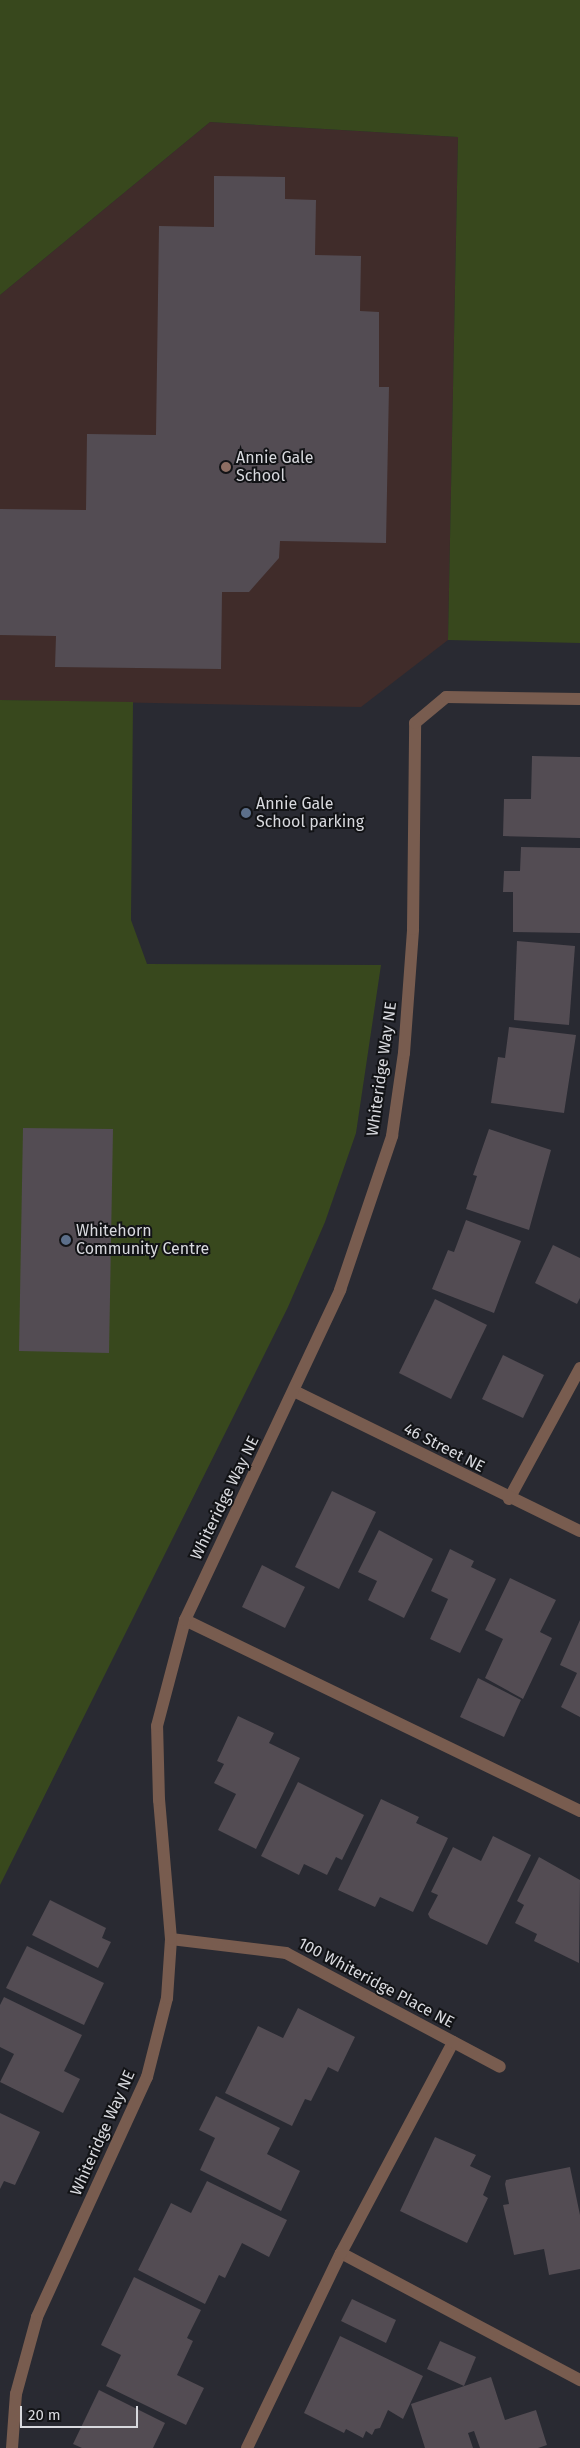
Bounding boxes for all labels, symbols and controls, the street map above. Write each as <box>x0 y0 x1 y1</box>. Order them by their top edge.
place label: Annie Gale School <box>236 448 313 486</box>
marker: Annie Gale School <box>220 461 232 473</box>
place label: Annie Gale School parking <box>256 794 364 832</box>
marker: Annie Gale School parking <box>240 807 252 819</box>
street label: Whiteridge Way NE <box>363 1001 401 1137</box>
place label: Whitehorn Community Centre <box>76 1221 209 1259</box>
marker: Whitehorn Community Centre <box>60 1234 72 1246</box>
street label: 46 Street NE <box>400 1419 488 1477</box>
street label: Whiteridge Way NE <box>187 1433 263 1563</box>
street label: 100 Whiteridge Place NE <box>295 1934 457 2032</box>
street label: Whiteridge Way NE <box>67 2067 139 2199</box>
scale bar <box>22 2396 140 2428</box>
text: 20 m <box>28 2406 61 2424</box>

